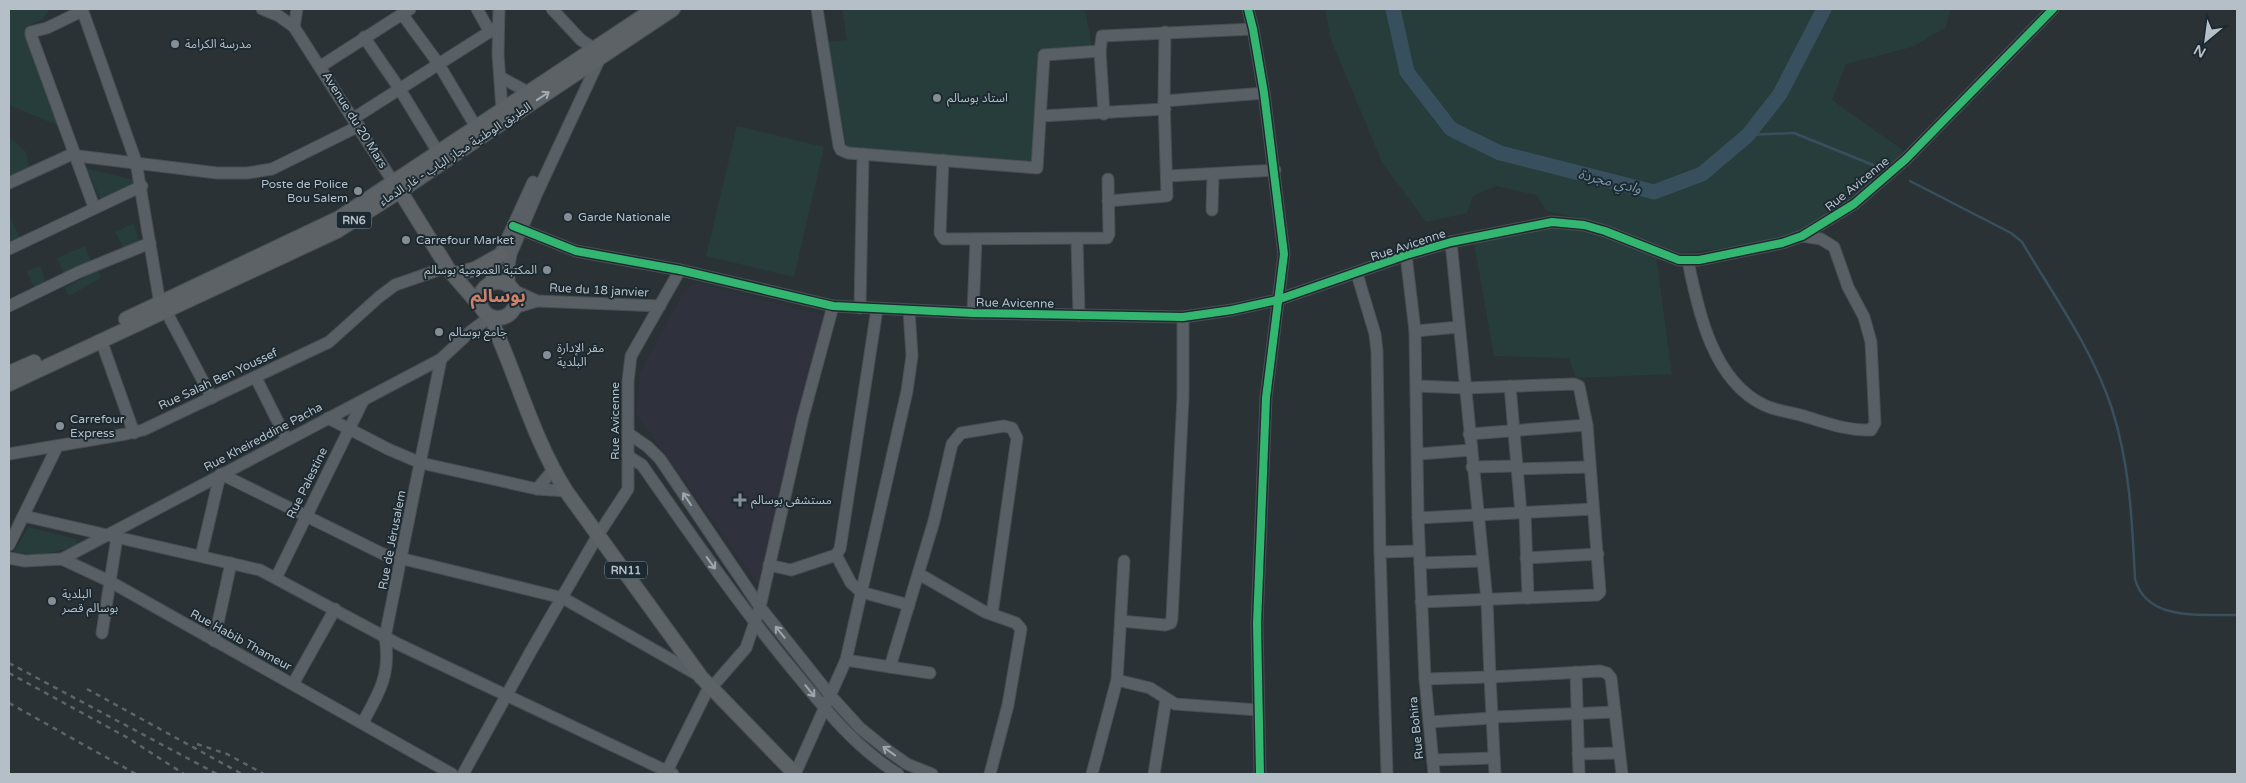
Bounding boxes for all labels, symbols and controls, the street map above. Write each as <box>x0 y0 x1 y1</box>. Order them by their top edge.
north arrow <box>2181 15 2231 65</box>
place label: مدرسة الكرامة <box>185 37 252 51</box>
marker: مدرسة الكرامة <box>169 38 181 50</box>
text: N <box>2191 41 2209 61</box>
street label: Avenue du 20 Mars <box>320 69 390 171</box>
one-way arrow <box>536 91 550 101</box>
place label: استاد بوسالم <box>947 91 1008 107</box>
marker: استاد بوسالم <box>931 92 943 104</box>
street label: الطريق الوطنية مجاز الباب - غار الدماء <box>376 99 534 209</box>
street label: Rue Avicenne <box>1822 154 1892 214</box>
water label: وادي مجردة <box>1576 165 1643 200</box>
place label: Poste de Police Bou Salem <box>261 177 348 205</box>
marker: Poste de Police Bou Salem <box>352 185 364 197</box>
place label: Garde Nationale <box>578 210 671 224</box>
marker: Garde Nationale <box>562 211 574 223</box>
road number: RN6 <box>336 212 372 228</box>
street label: Rue Avicenne <box>1369 226 1448 264</box>
place label: Carrefour Market <box>416 233 515 247</box>
marker: Carrefour Market <box>400 234 412 246</box>
place label: المكتبة العمومية بوسالم <box>424 263 537 279</box>
marker: المكتبة العمومية بوسالم <box>541 264 553 276</box>
street label: Rue du 18 janvier <box>549 280 650 300</box>
district label: بوسالم <box>470 285 526 309</box>
street label: Rue Avicenne <box>976 295 1054 311</box>
place label: جامع بوسالم <box>449 325 507 341</box>
marker: جامع بوسالم <box>433 326 445 338</box>
place label: مقر الإدارة البلدية <box>557 341 604 369</box>
street label: Rue Salah Ben Youssef <box>156 345 280 413</box>
marker: مقر الإدارة البلدية <box>541 349 553 361</box>
street label: Rue Avicenne <box>608 382 622 460</box>
street label: Rue Kheireddine Pacha <box>201 400 325 474</box>
place label: Carrefour Express <box>70 412 125 440</box>
marker: Carrefour Express <box>54 420 66 432</box>
street label: Rue Palestine <box>284 445 330 521</box>
street label: Rue de Jérusalem <box>376 489 408 591</box>
one-way arrow <box>682 492 692 506</box>
marker: مستشفى بوسالم <box>733 493 747 507</box>
place label: مستشفى بوسالم <box>751 493 832 509</box>
one-way arrow <box>706 556 716 570</box>
road number: RN11 <box>605 562 647 578</box>
place label: البلدية بوسالم قصر <box>61 587 118 617</box>
marker: البلدية بوسالم قصر <box>46 595 58 607</box>
street label: Rue Habib Thameur <box>188 606 295 674</box>
one-way arrow <box>774 626 785 639</box>
one-way arrow <box>805 684 816 697</box>
street label: Rue Bohira <box>1406 696 1426 760</box>
one-way arrow <box>883 746 896 757</box>

